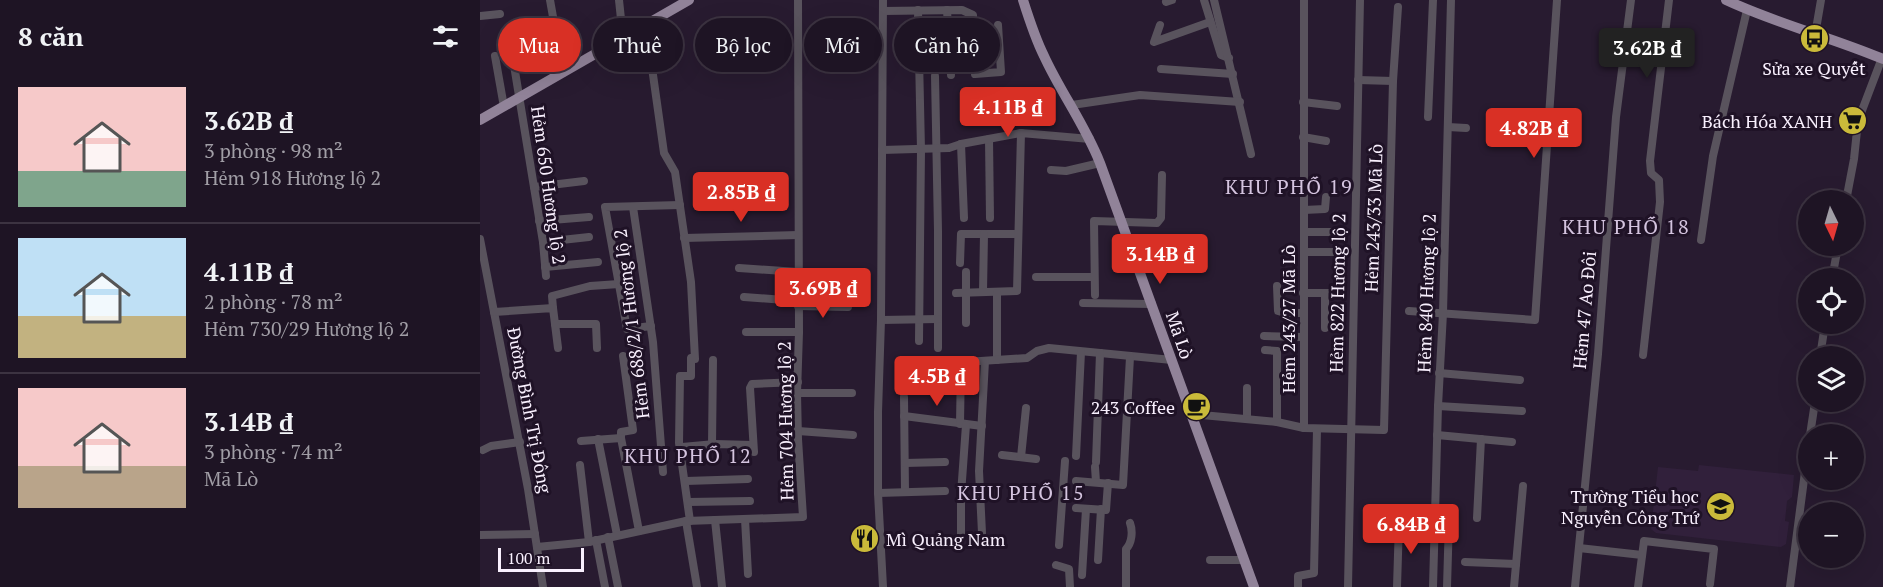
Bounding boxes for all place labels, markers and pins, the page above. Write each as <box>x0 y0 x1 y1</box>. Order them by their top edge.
bus stop icon: Sửa xe Quyết <box>1798 23 1830 55</box>
pin: 3.62B ₫ <box>1592 28 1702 79</box>
place label: Sửa xe Quyết <box>1762 56 1866 80</box>
pin: 4.11B ₫ <box>953 87 1063 138</box>
supermarket icon: Bách Hóa XANH <box>1837 105 1869 137</box>
pin: 4.82B ₫ <box>1479 108 1589 159</box>
place label: Bách Hóa XANH <box>1702 109 1832 133</box>
pin: 2.85B ₫ <box>686 172 796 223</box>
pin: 3.14B ₫ <box>1105 234 1215 285</box>
pin: 3.69B ₫ <box>768 268 878 319</box>
pin: 4.5B ₫ <box>888 356 986 407</box>
cafe icon: 243 Coffee <box>1180 391 1212 423</box>
place label: 243 Coffee <box>1091 395 1175 419</box>
place label: Trường Tiểu học Nguyễn Công Trứ <box>1561 484 1700 529</box>
school or university icon: Trường Tiểu học Nguyễn Công Trứ <box>1704 490 1736 522</box>
pin: 6.84B ₫ <box>1356 504 1466 555</box>
restaurant icon: Mì Quảng Nam <box>849 523 881 555</box>
place label: Mì Quảng Nam <box>886 527 1006 551</box>

